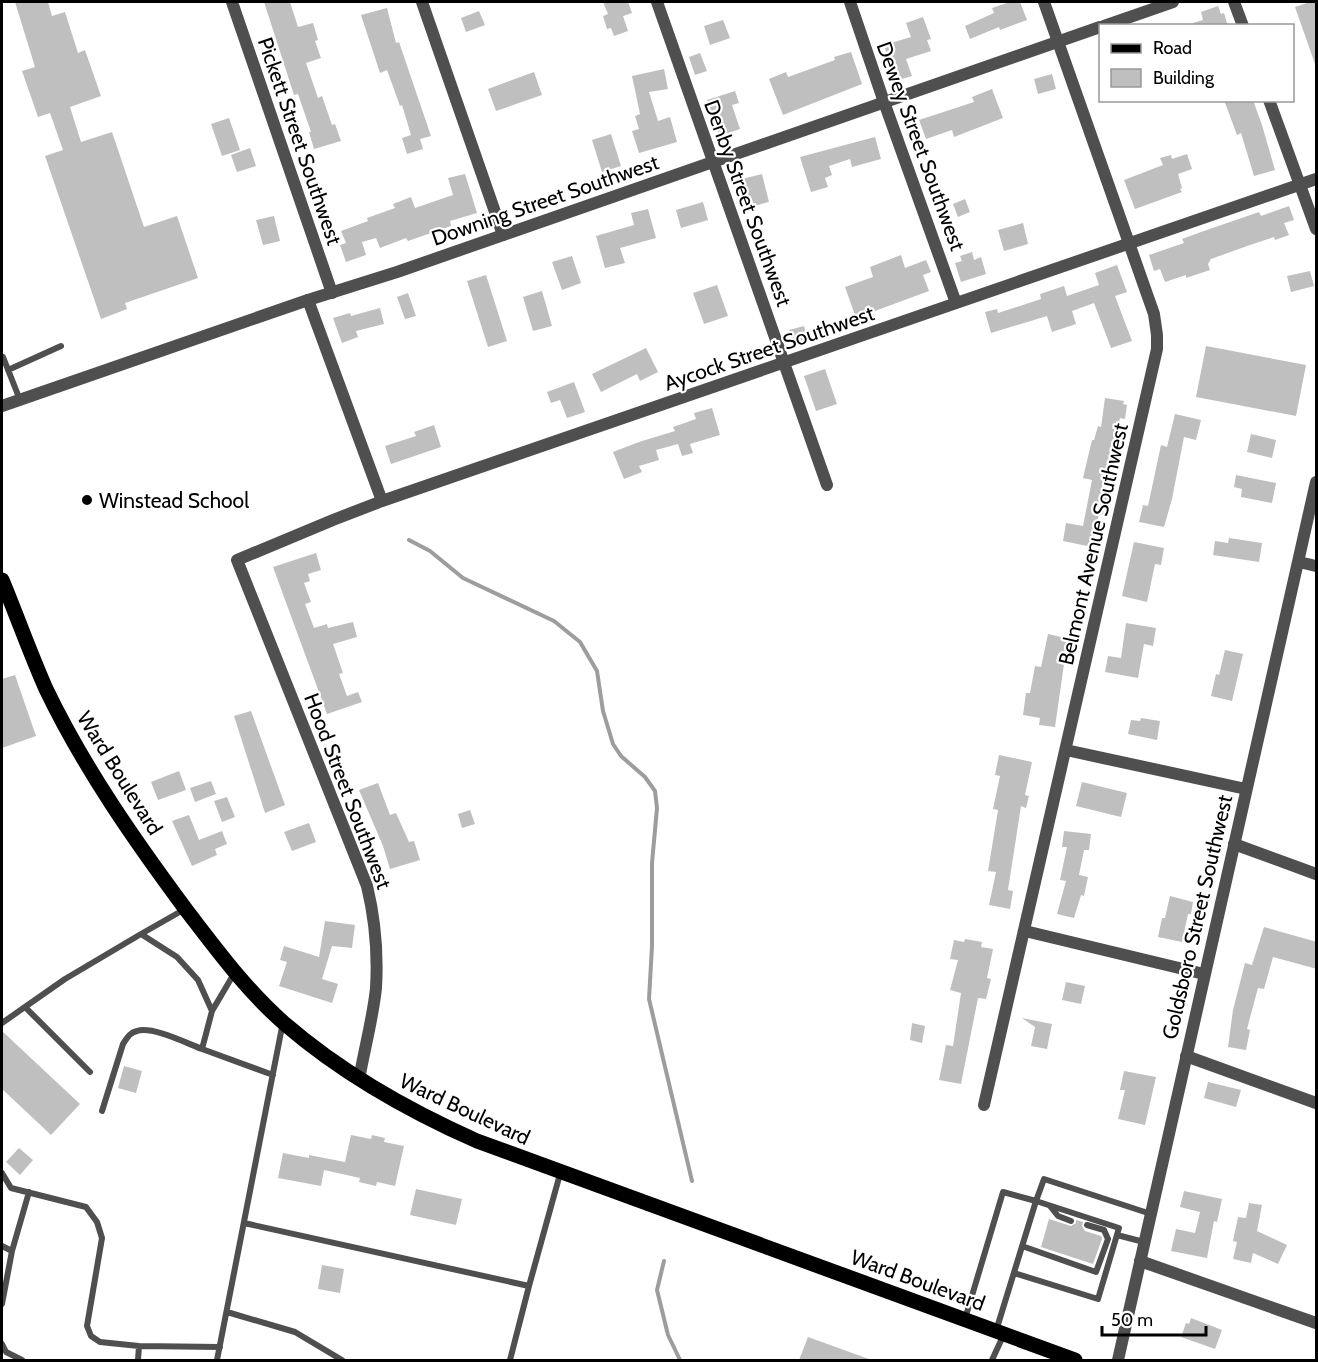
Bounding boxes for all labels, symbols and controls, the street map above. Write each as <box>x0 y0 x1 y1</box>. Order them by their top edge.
legend <box>1099 24 1294 102</box>
street label: Pickett Street Southwest <box>253 34 347 248</box>
text: Road <box>1153 37 1192 59</box>
street label: Dewey Street Southwest <box>872 38 970 254</box>
text: Building <box>1153 67 1215 89</box>
street label: Denby Street Southwest <box>699 96 797 310</box>
street label: Downing Street Southwest <box>428 149 662 251</box>
street label: Aycock Street Southwest <box>661 300 877 396</box>
street label: Belmont Avenue Southwest <box>1053 421 1133 667</box>
place label: Winstead School <box>99 488 249 513</box>
marker: Winstead School <box>80 493 94 507</box>
street label: Hood Street Southwest <box>299 690 397 892</box>
street label: Ward Boulevard <box>72 707 168 839</box>
street label: Goldsboro Street Southwest <box>1157 792 1237 1042</box>
street label: Ward Boulevard <box>396 1068 534 1150</box>
street label: Ward Boulevard <box>848 1244 988 1316</box>
scale bar <box>1102 1299 1206 1337</box>
text: 50 m <box>1111 1309 1153 1331</box>

